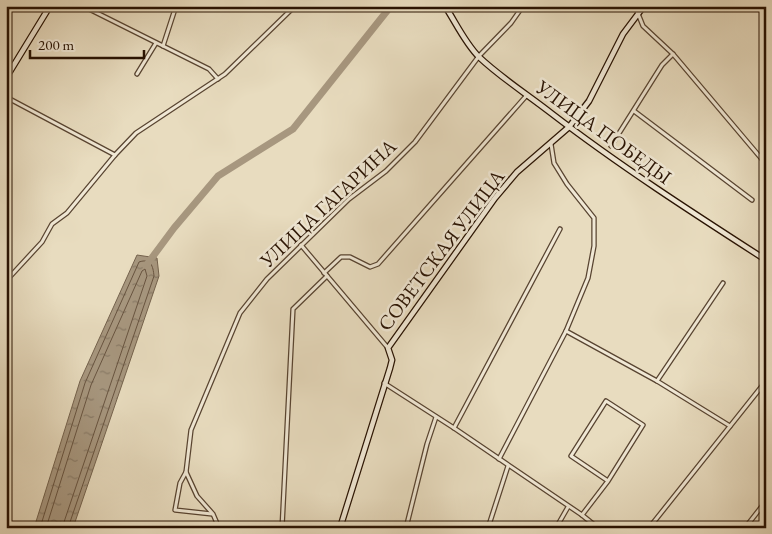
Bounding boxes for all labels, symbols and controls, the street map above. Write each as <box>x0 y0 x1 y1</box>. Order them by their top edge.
scale bar <box>30 28 144 60</box>
text: 200 m <box>38 35 75 54</box>
street label: УЛИЦА ПОБЕДЫ <box>530 73 677 190</box>
street label: УЛИЦА ГАГАРИНА <box>254 133 402 274</box>
street label: СОВЕТСКАЯ УЛИЦА <box>372 164 510 336</box>

